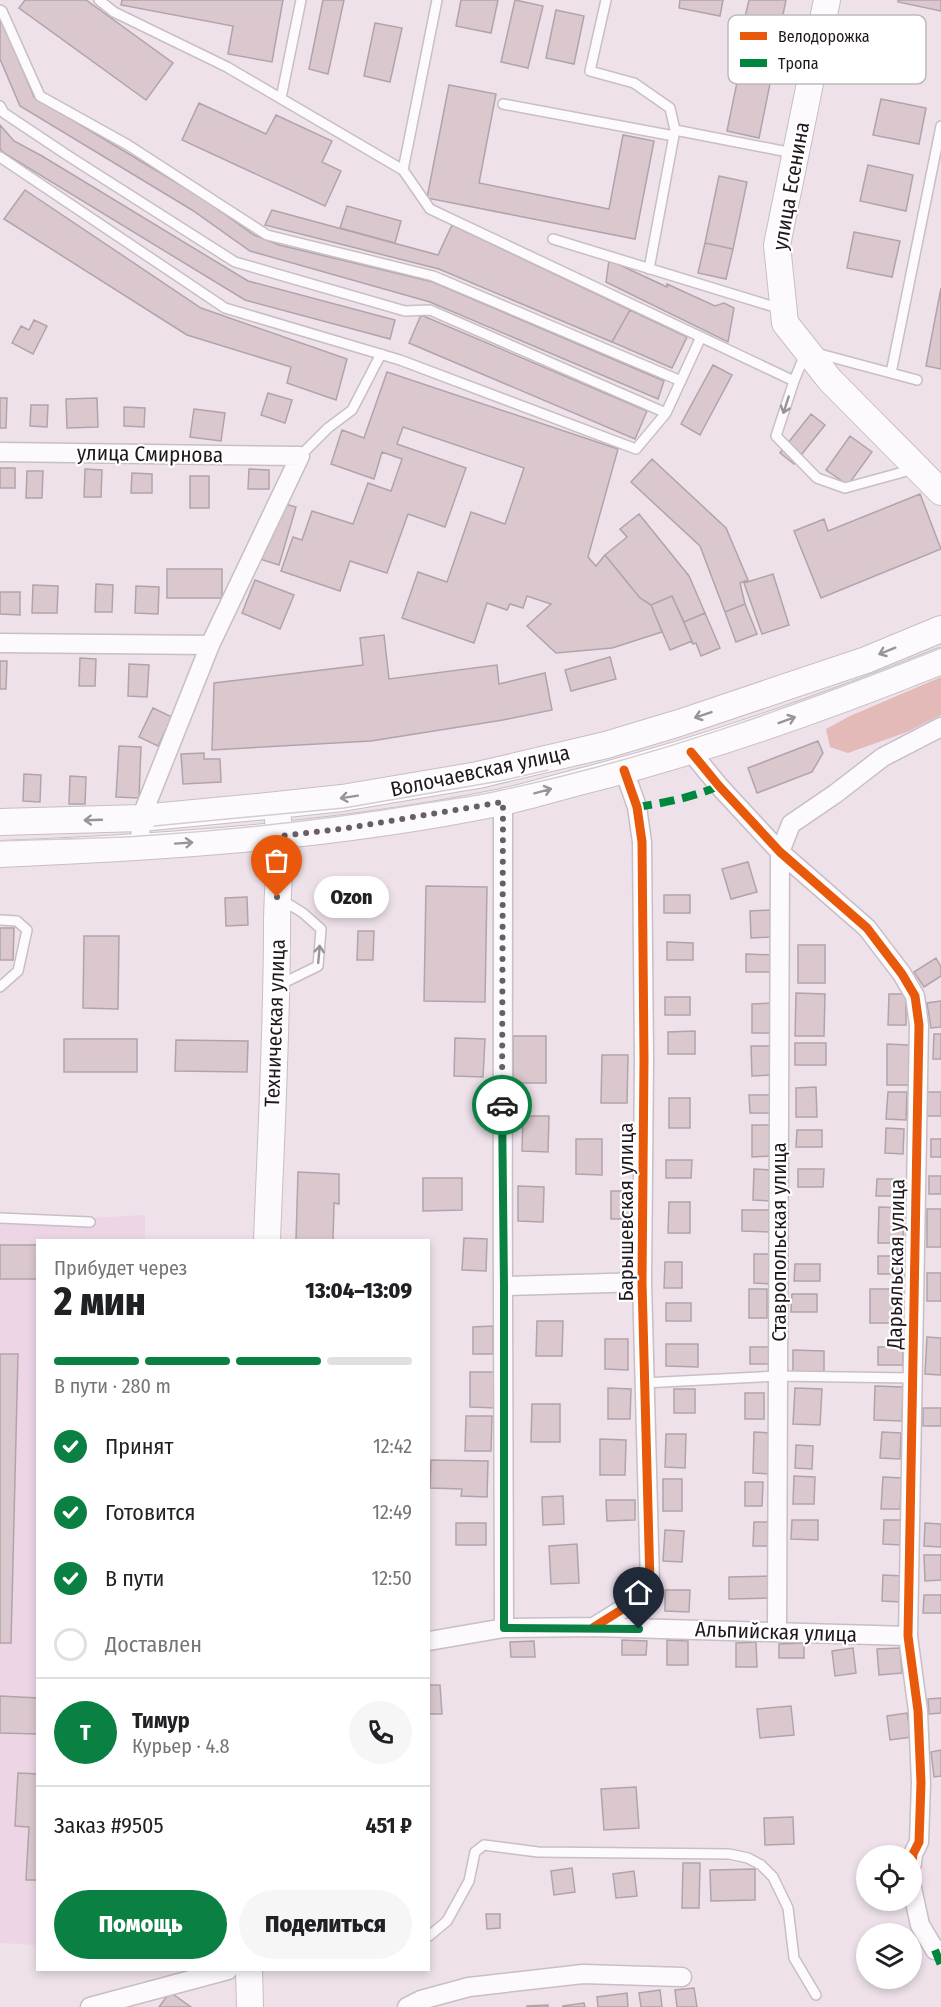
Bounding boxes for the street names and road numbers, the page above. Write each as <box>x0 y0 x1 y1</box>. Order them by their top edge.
street label: улица Есенина <box>767 120 815 252</box>
street label: улица Смирнова <box>77 440 223 468</box>
street label: Волочаевская улица <box>388 739 572 803</box>
street label: Техническая улица <box>259 939 291 1107</box>
street label: Барышевская улица <box>613 1122 639 1302</box>
street label: Ставропольская улица <box>766 1142 792 1342</box>
street label: Дарьяльская улица <box>881 1179 910 1350</box>
street label: Альпийская улица <box>695 1616 857 1648</box>

